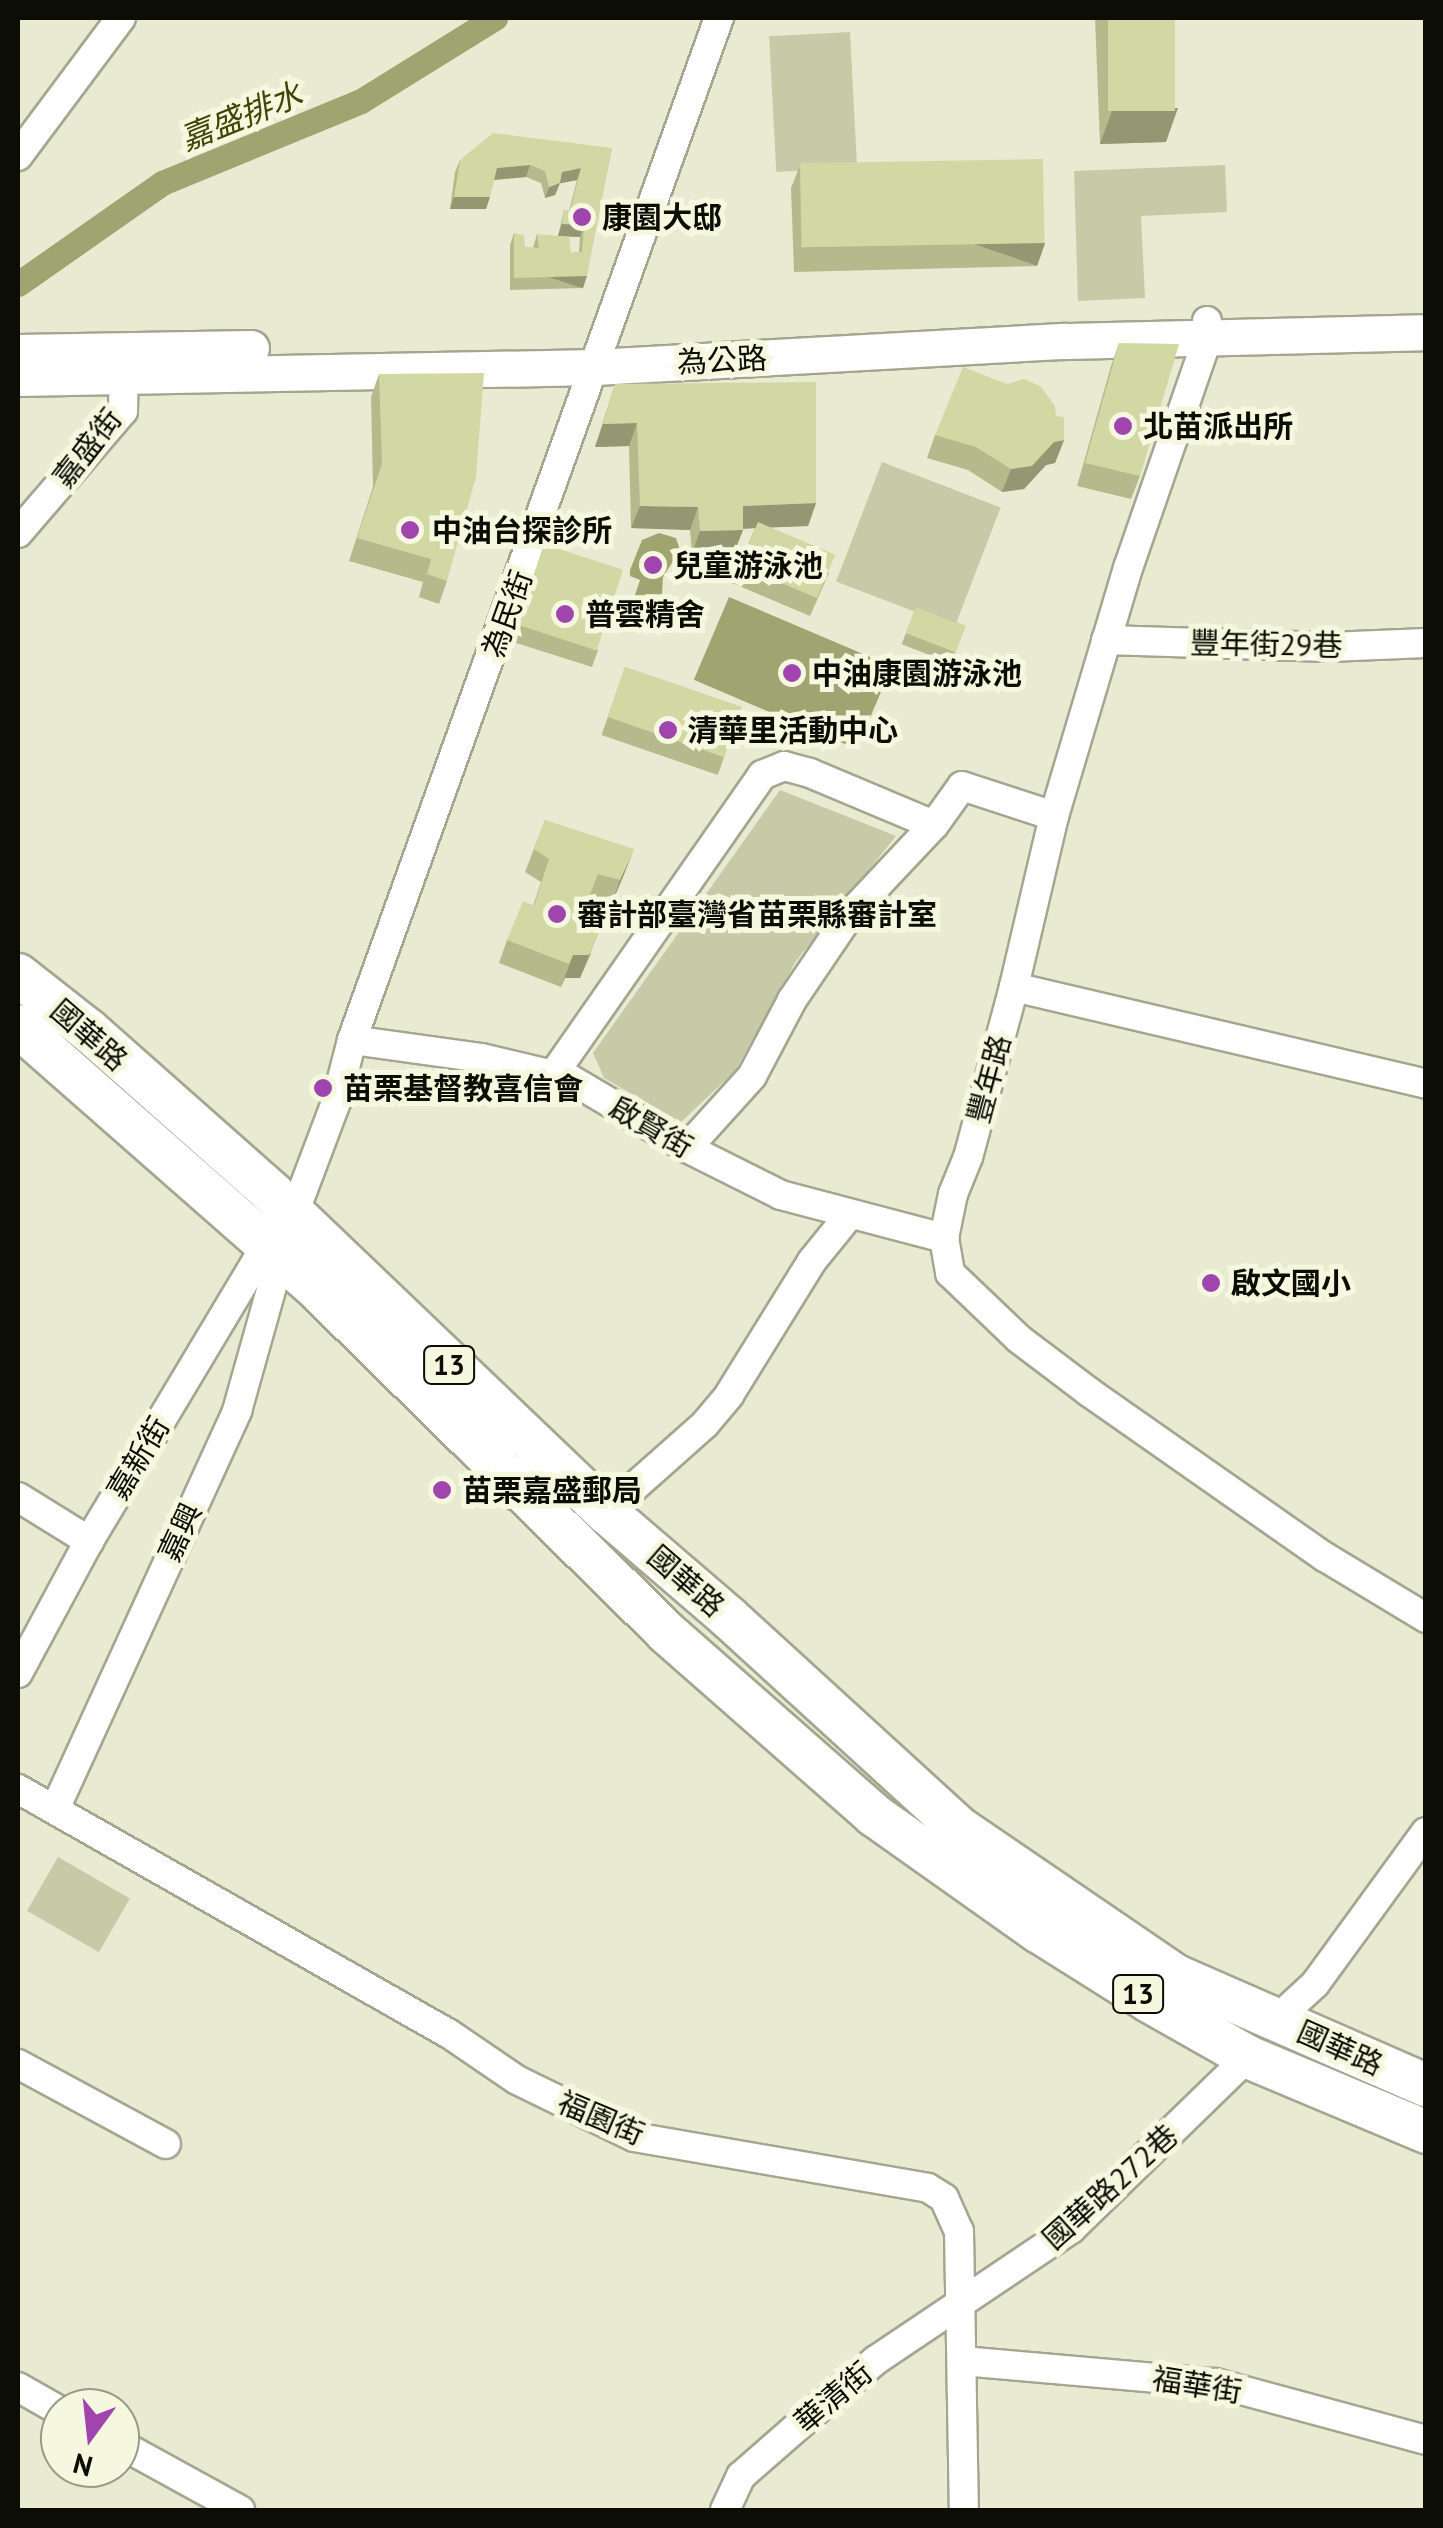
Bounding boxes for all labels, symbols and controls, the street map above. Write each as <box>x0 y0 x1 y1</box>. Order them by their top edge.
water label: 嘉盛排水 <box>174 74 308 158</box>
place label: 康園大邸 <box>602 199 722 235</box>
marker: 康園大邸 <box>571 206 593 228</box>
street label: 為公路 <box>676 340 768 380</box>
street label: 嘉盛街 <box>45 401 129 495</box>
place label: 北苗派出所 <box>1143 408 1293 444</box>
marker: 北苗派出所 <box>1112 415 1134 437</box>
place label: 中油台探診所 <box>432 512 612 548</box>
marker: 中油台探診所 <box>397 517 423 543</box>
place label: 兒童游泳池 <box>673 547 823 583</box>
marker: 兒童游泳池 <box>642 554 664 576</box>
street label: 為民街 <box>475 566 539 662</box>
place label: 普雲精舍 <box>585 596 705 632</box>
marker: 普雲精舍 <box>554 603 576 625</box>
street label: 豐年街29巷 <box>1189 625 1343 663</box>
place label: 中油康園游泳池 <box>812 655 1022 691</box>
marker: 中油康園游泳池 <box>781 662 803 684</box>
place label: 清華里活動中心 <box>688 712 898 748</box>
marker: 清華里活動中心 <box>657 719 679 741</box>
place label: 審計部臺灣省苗栗縣審計室 <box>577 896 937 932</box>
marker: 審計部臺灣省苗栗縣審計室 <box>546 903 568 925</box>
street label: 國華路 <box>43 992 135 1078</box>
street label: 豐年路 <box>960 1031 1018 1127</box>
place label: 苗栗基督教喜信會 <box>343 1070 583 1106</box>
marker: 苗栗基督教喜信會 <box>312 1077 334 1099</box>
street label: 啟賢街 <box>603 1089 699 1165</box>
place label: 啟文國小 <box>1231 1265 1351 1301</box>
marker: 啟文國小 <box>1200 1272 1222 1294</box>
road number: 13 <box>422 1342 476 1388</box>
street label: 嘉新街 <box>99 1410 177 1506</box>
place label: 苗栗嘉盛郵局 <box>462 1472 642 1508</box>
marker: 苗栗嘉盛郵局 <box>431 1479 453 1501</box>
street label: 嘉興 <box>151 1497 209 1567</box>
street label: 國華路 <box>640 1538 732 1624</box>
road number: 13 <box>1110 1971 1166 2017</box>
street label: 國華路 <box>1292 2013 1388 2083</box>
street label: 福園街 <box>553 2084 649 2152</box>
street label: 國華路272巷 <box>1035 2117 1185 2257</box>
street label: 華清街 <box>787 2354 879 2440</box>
street label: 福華街 <box>1150 2360 1244 2410</box>
north arrow <box>40 2388 140 2488</box>
text: N <box>69 2445 96 2486</box>

